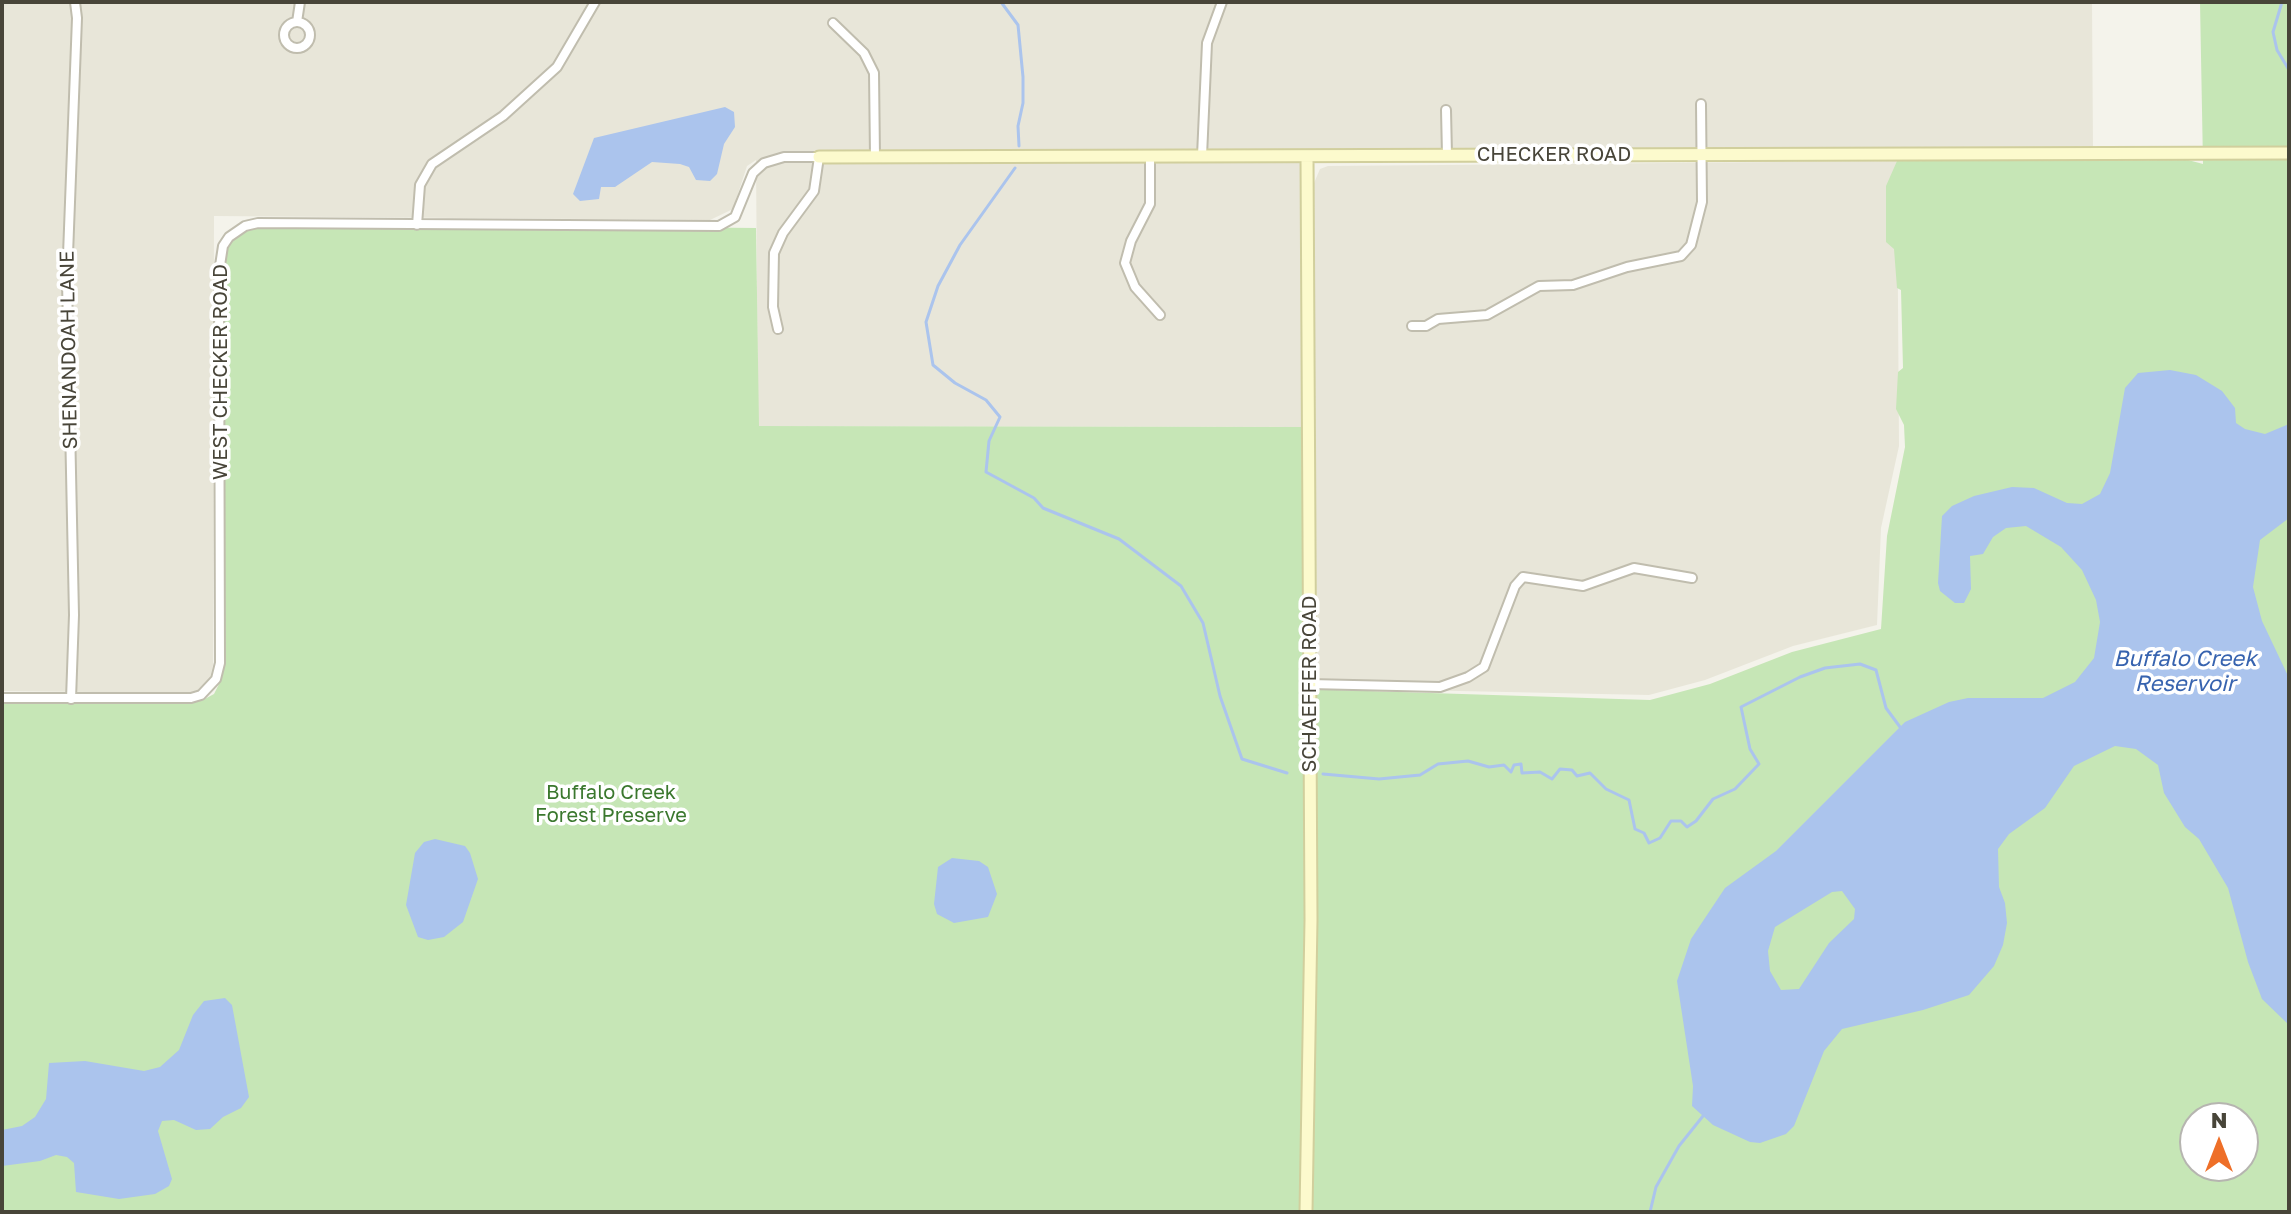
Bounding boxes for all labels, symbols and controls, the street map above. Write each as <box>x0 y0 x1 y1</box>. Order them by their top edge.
street label: CHECKER ROAD <box>1477 143 1631 167</box>
street label: SHENANDOAH LANE <box>55 250 83 450</box>
street label: WEST CHECKER ROAD <box>209 264 233 480</box>
street label: SCHAEFFER ROAD <box>1298 595 1322 773</box>
water label: Buffalo Creek Reservoir <box>2113 646 2257 698</box>
park label: Buffalo Creek Forest Preserve <box>535 781 687 828</box>
north arrow <box>2179 1102 2259 1182</box>
text: N <box>2211 1106 2227 1133</box>

